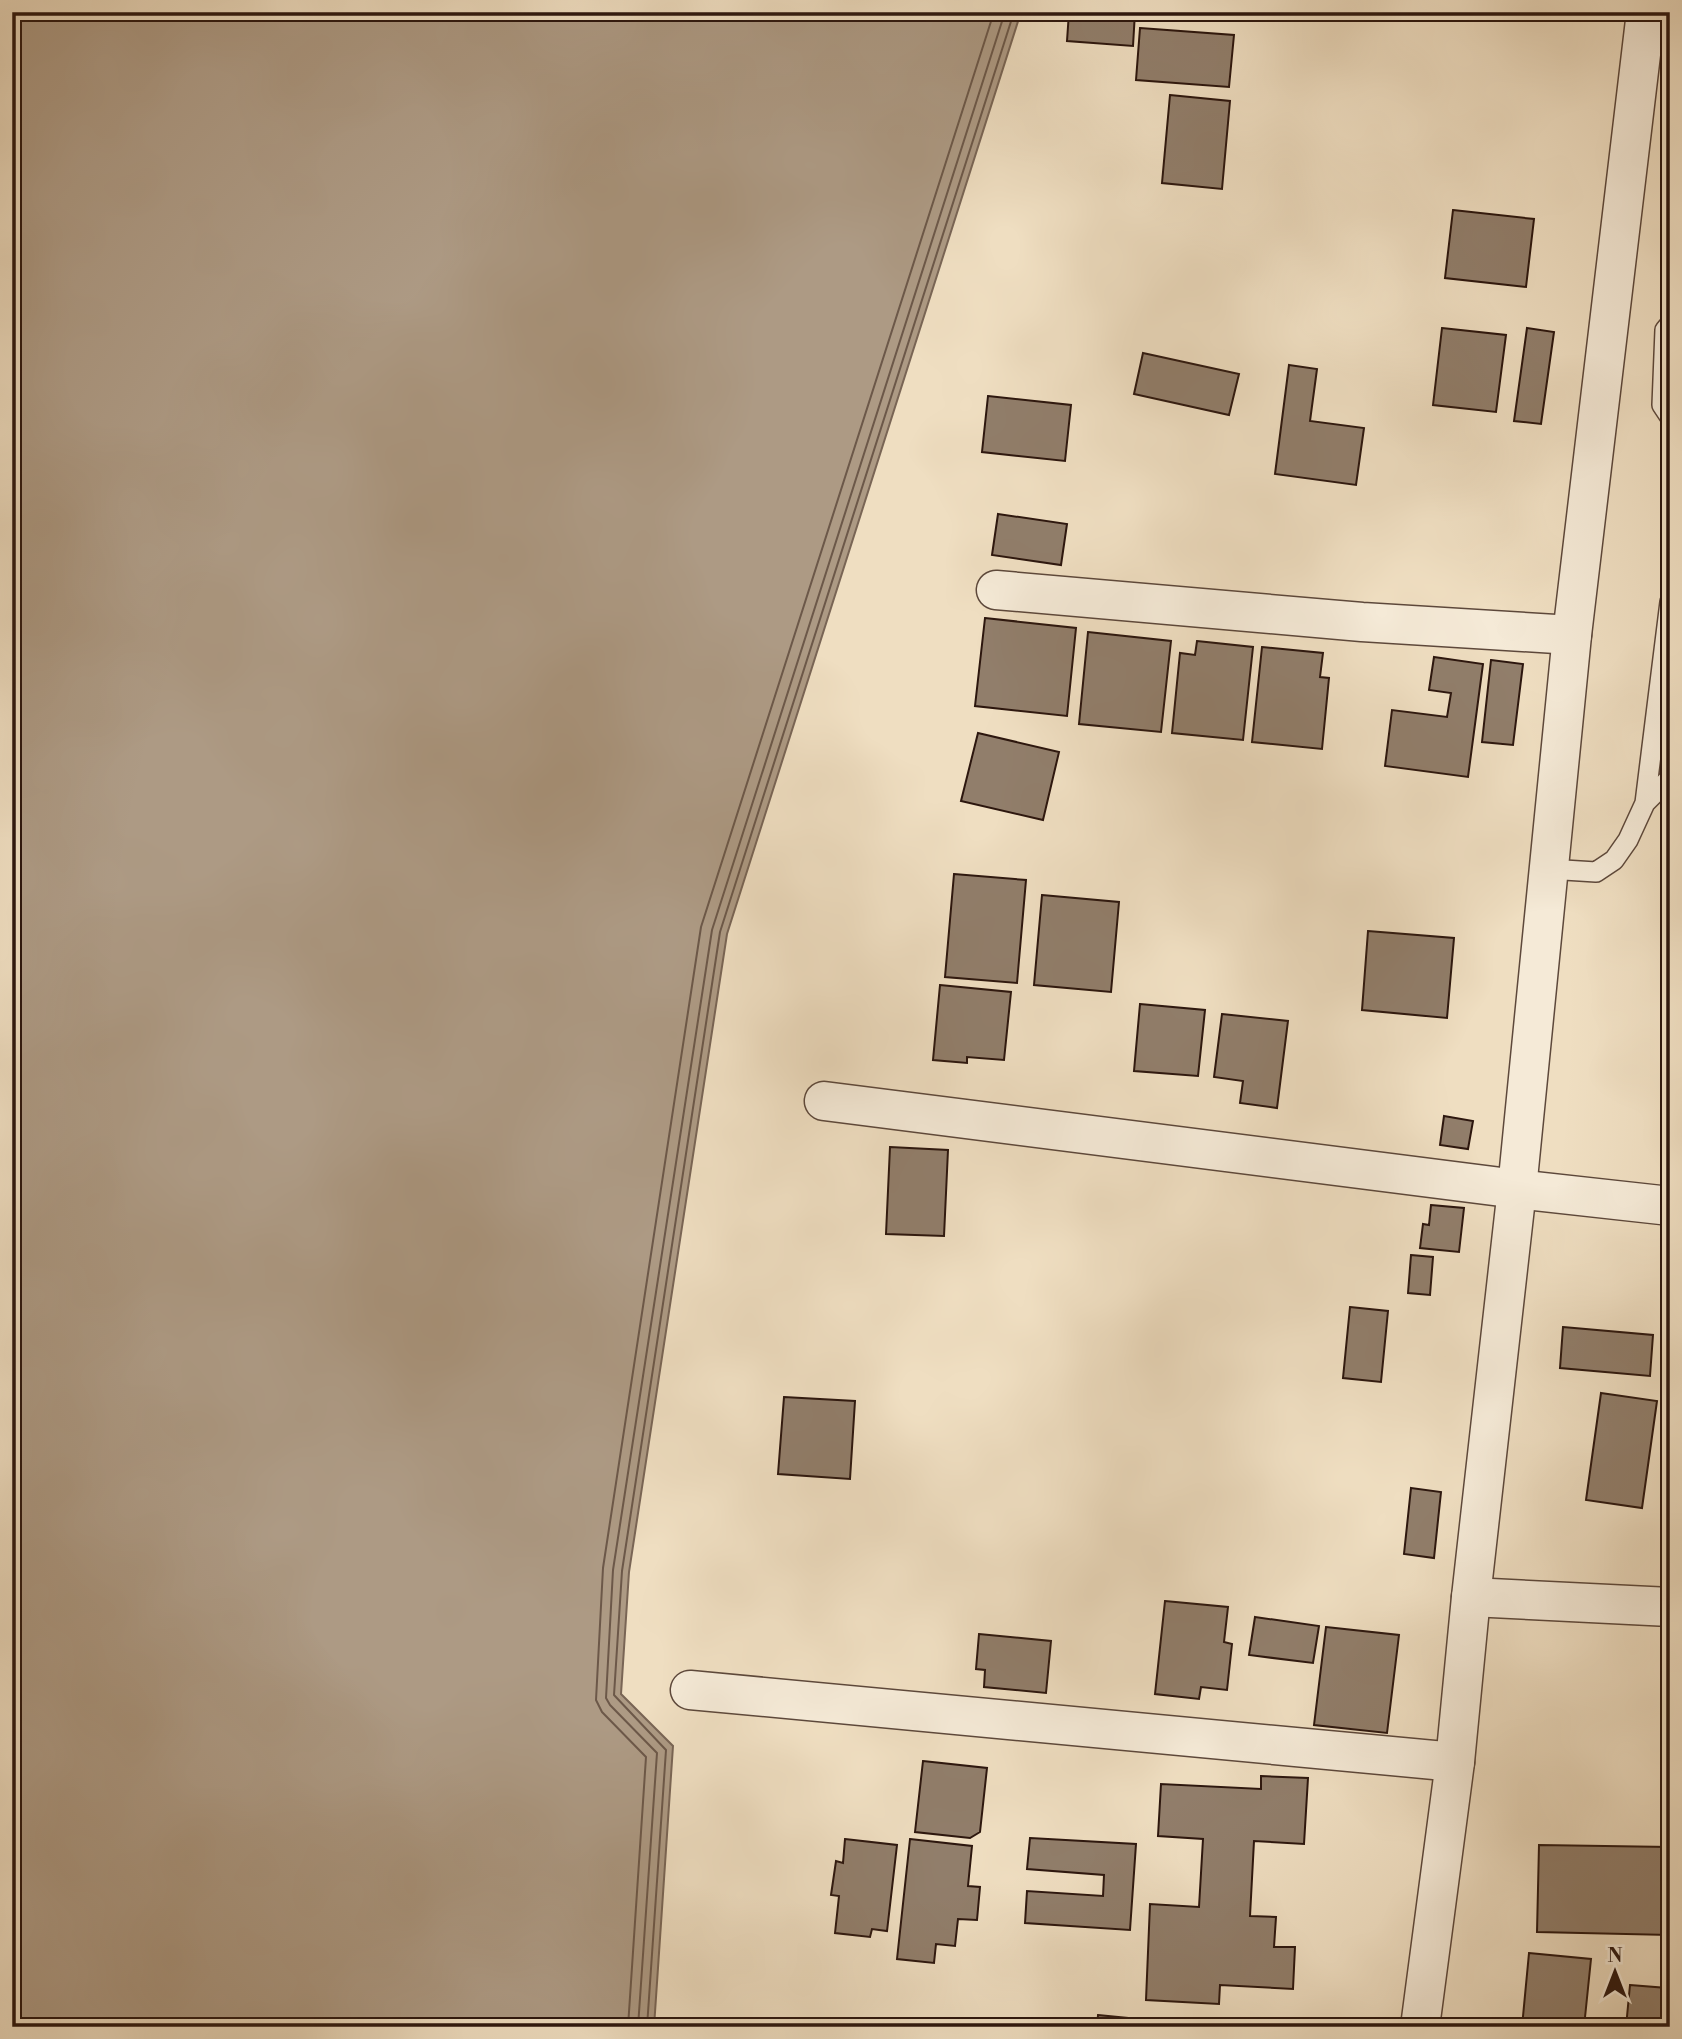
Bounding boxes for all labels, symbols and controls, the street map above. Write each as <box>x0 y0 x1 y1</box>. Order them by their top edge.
north arrow <box>1580 1938 1650 2008</box>
text: N <box>1607 1944 1623 1968</box>

